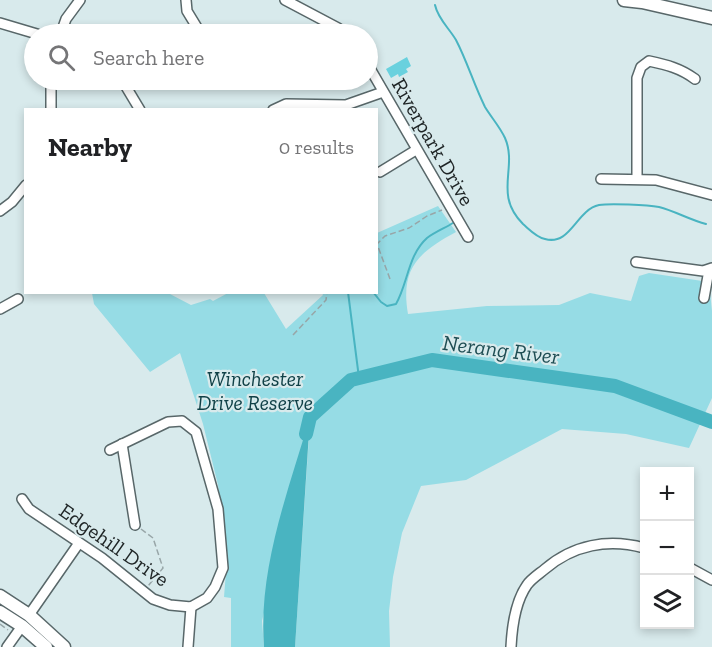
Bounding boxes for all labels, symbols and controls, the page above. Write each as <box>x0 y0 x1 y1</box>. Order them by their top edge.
search box <box>24 24 378 90</box>
icon: search <box>45 41 78 74</box>
text: Search here <box>93 44 204 71</box>
street label: Riverpark Drive <box>387 74 480 210</box>
text: Nearby <box>48 131 132 163</box>
text: 0 results <box>279 135 354 159</box>
water label: Nerang River <box>441 329 561 370</box>
park label: Winchester Drive Reserve <box>197 366 313 415</box>
map controls <box>640 467 694 629</box>
button: + <box>640 467 694 521</box>
street label: Edgehill Drive <box>55 498 174 592</box>
button: − <box>640 521 694 575</box>
button: layers <box>640 575 694 629</box>

